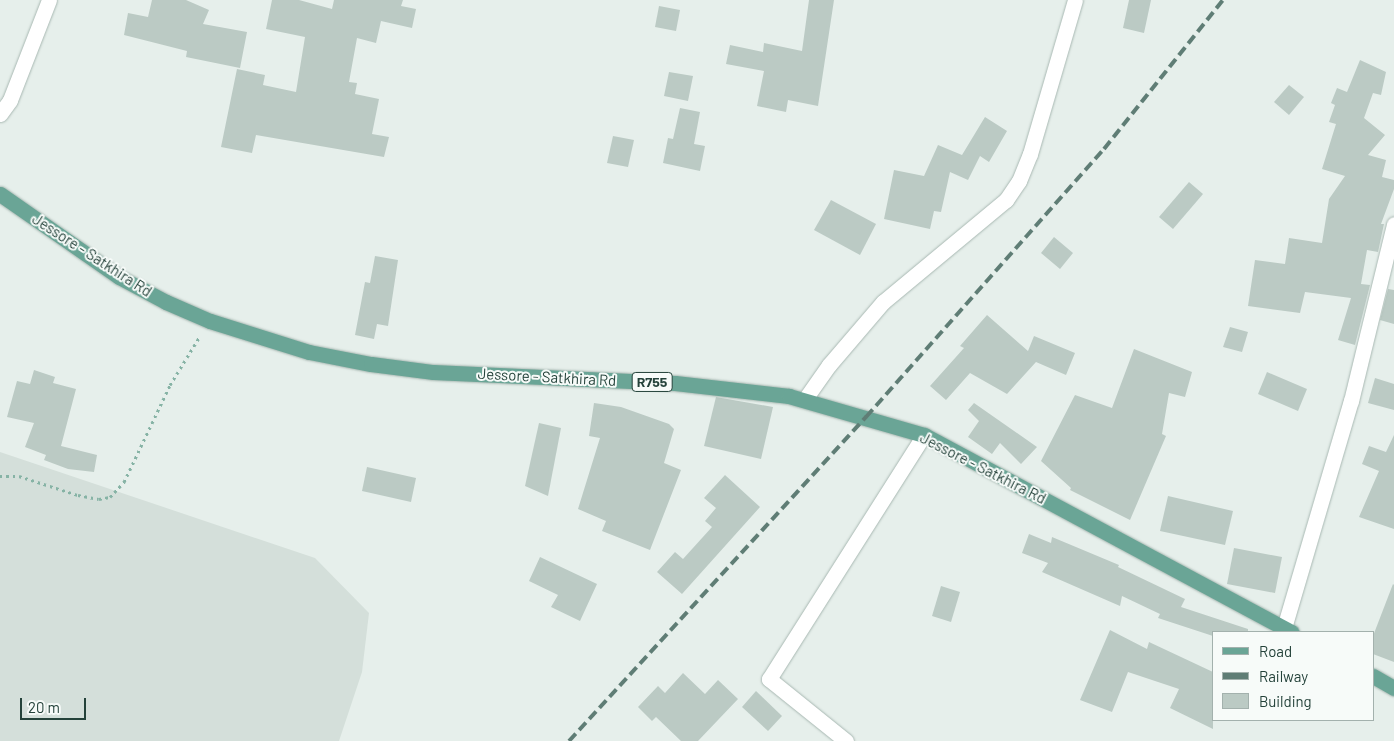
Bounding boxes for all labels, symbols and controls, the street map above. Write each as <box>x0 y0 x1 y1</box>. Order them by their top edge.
street label: Jessore - Satkhira Rd <box>29 210 155 300</box>
street label: Jessore - Satkhira Rd <box>477 364 617 390</box>
road number: R755 <box>631 371 673 394</box>
street label: Jessore - Satkhira Rd <box>917 428 1049 508</box>
legend <box>1212 631 1374 721</box>
text: Road <box>1259 642 1292 660</box>
text: Railway <box>1259 667 1308 685</box>
scale bar <box>22 688 89 720</box>
text: Building <box>1259 692 1312 710</box>
text: 20 m <box>28 698 60 716</box>

